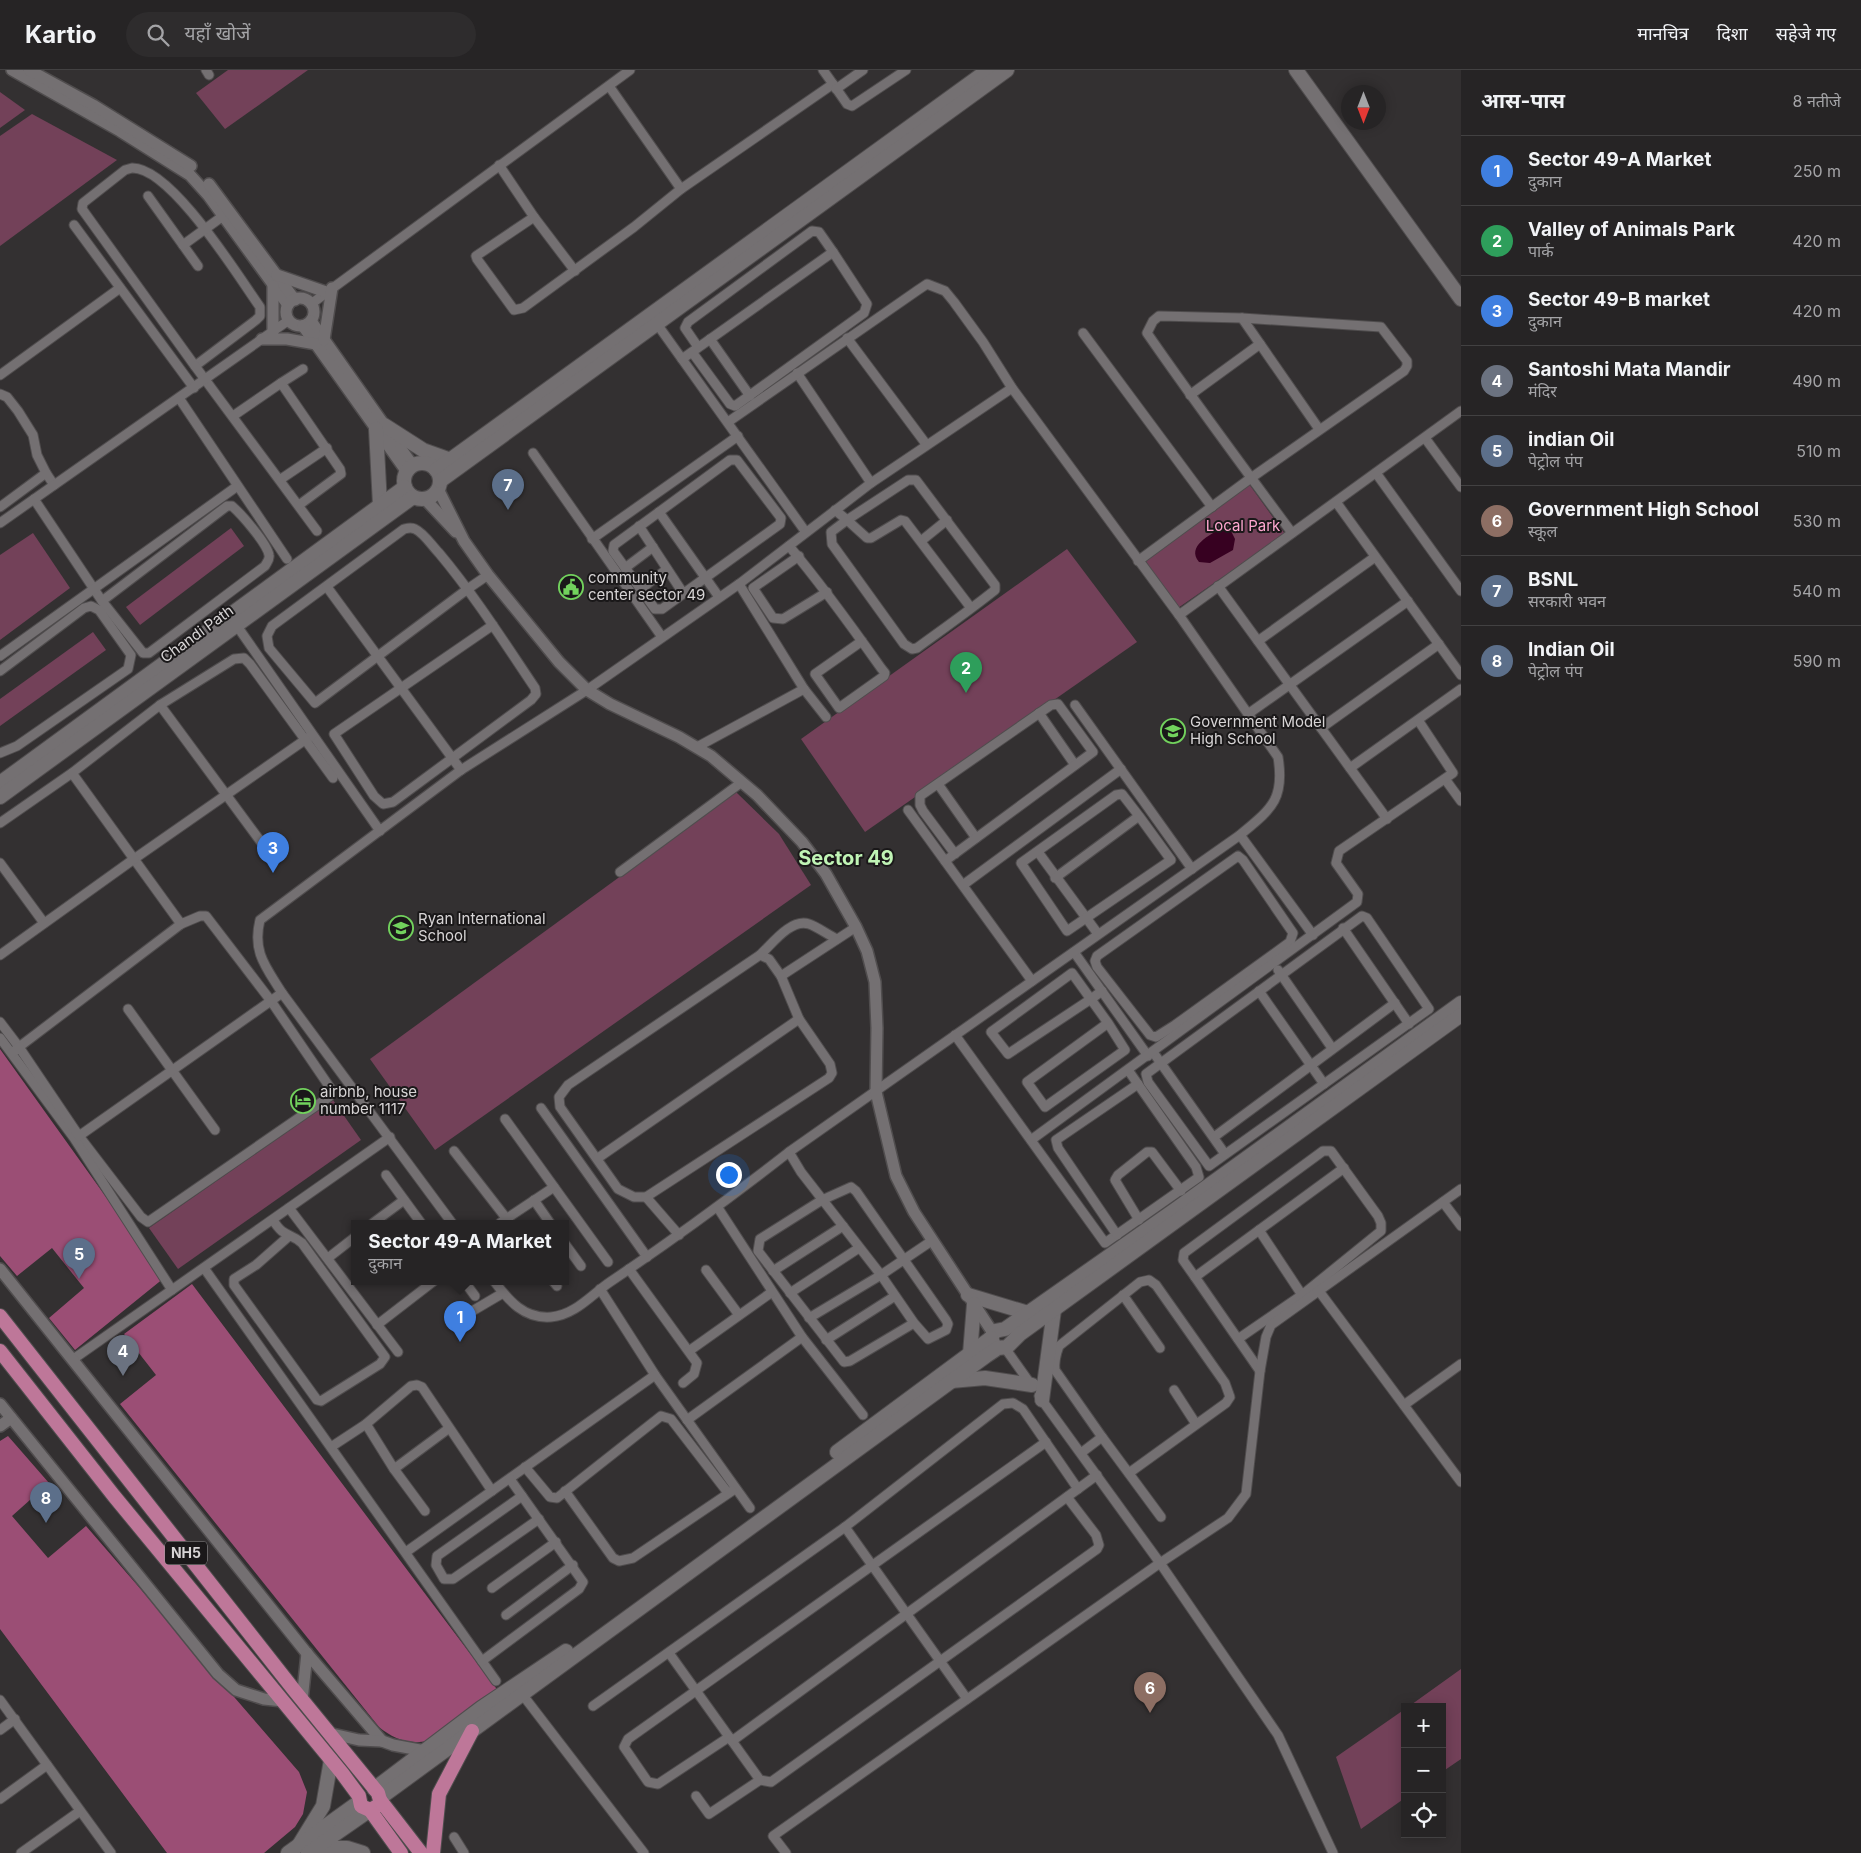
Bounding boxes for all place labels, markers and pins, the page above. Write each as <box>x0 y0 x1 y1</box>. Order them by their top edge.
pin: 7 <box>492 469 524 510</box>
place label: community center sector 49 <box>588 568 705 604</box>
public building icon: community center sector 49 <box>558 574 584 600</box>
pin: 2 <box>950 652 982 693</box>
place label: Government Model High School <box>1190 712 1326 748</box>
school or university icon: Government Model High School <box>1160 718 1186 744</box>
pin: 3 <box>257 832 289 873</box>
place label: Ryan International School <box>418 909 546 945</box>
school or university icon: Ryan International School <box>388 915 414 941</box>
place label: airbnb, house number 1117 <box>320 1082 417 1118</box>
hotel icon: airbnb, house number 1117 <box>290 1088 316 1114</box>
pin: 5 <box>63 1238 95 1279</box>
pin: 1 <box>444 1301 476 1342</box>
pin: 4 <box>107 1335 139 1376</box>
pin: 8 <box>30 1482 62 1523</box>
pin: 6 <box>1134 1672 1166 1713</box>

